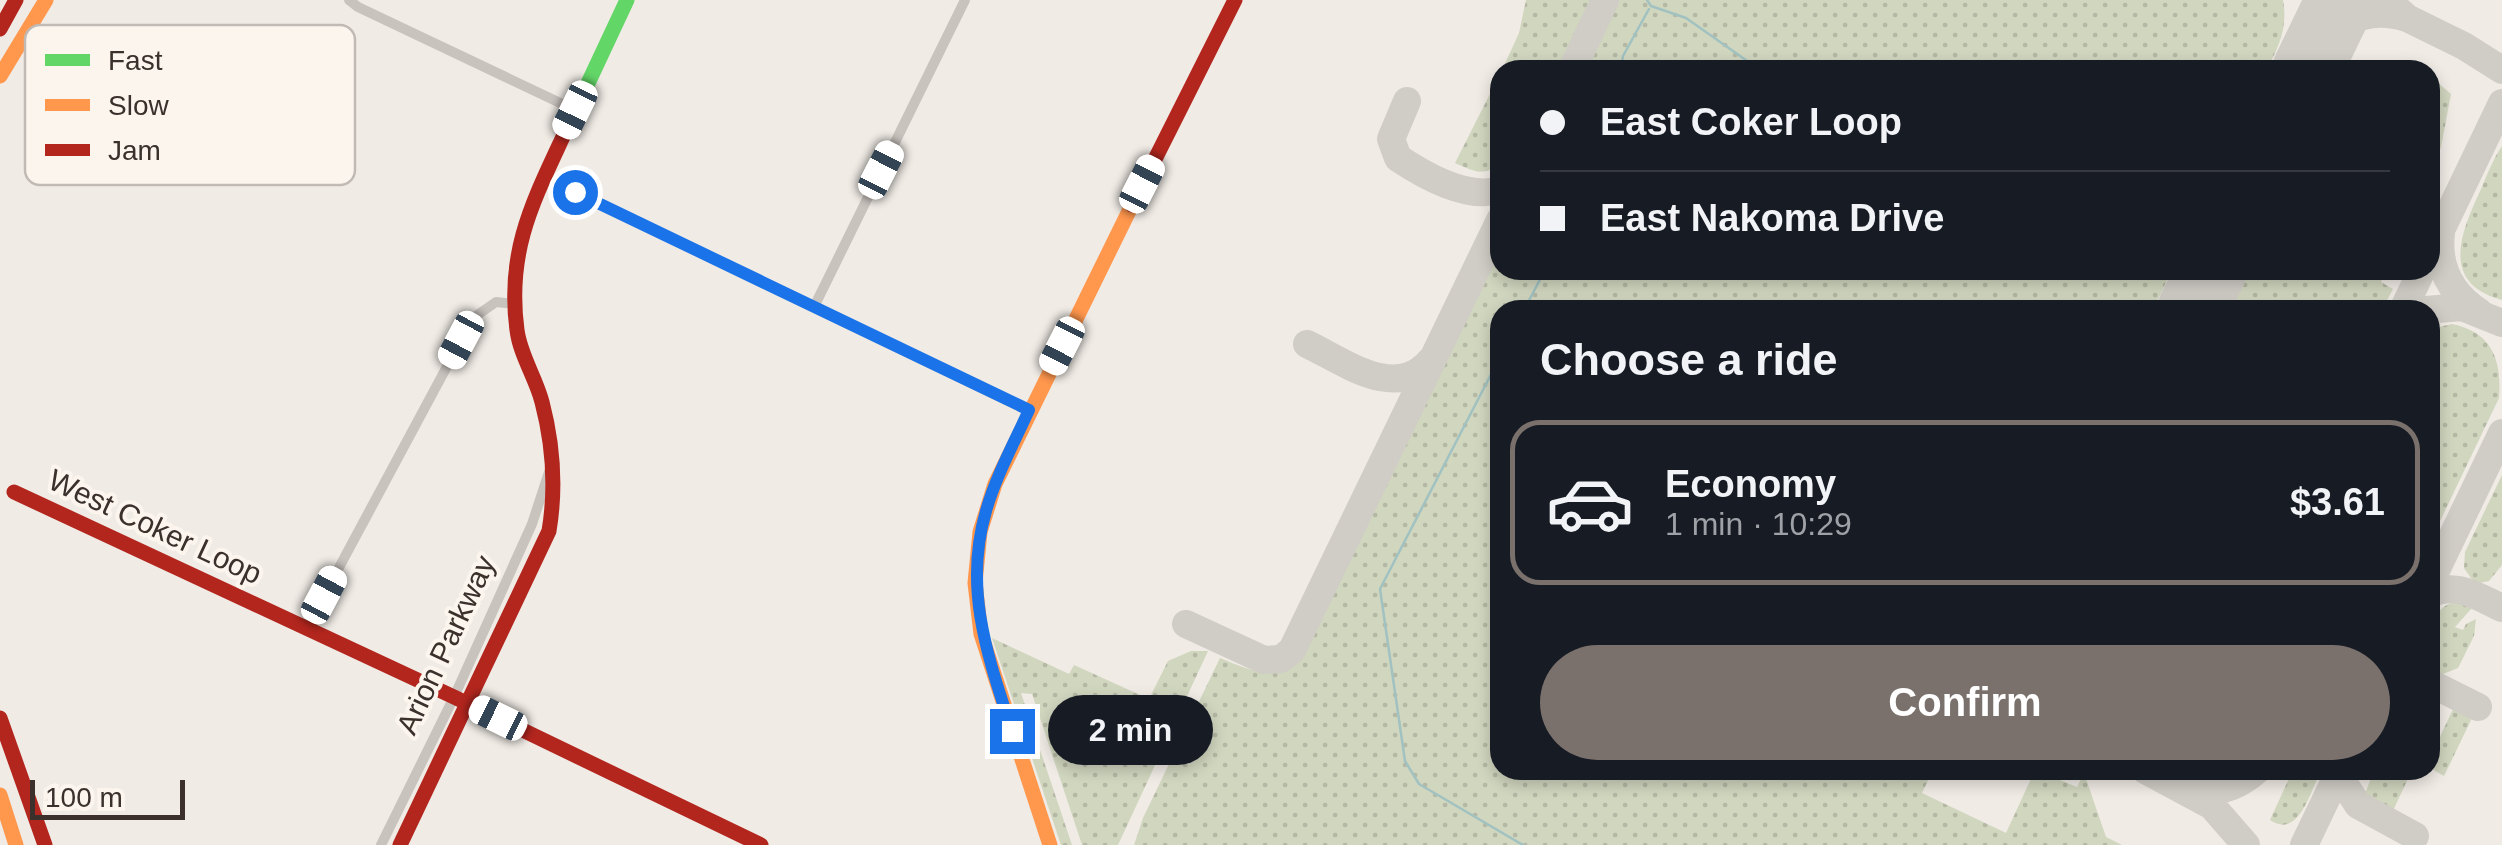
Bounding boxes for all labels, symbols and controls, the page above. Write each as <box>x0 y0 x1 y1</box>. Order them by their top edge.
legend <box>25 25 355 185</box>
text: Fast <box>108 45 163 76</box>
car <box>548 76 602 144</box>
text: Slow <box>108 90 169 121</box>
text: East Coker Loop <box>1600 101 1902 143</box>
text: Jam <box>108 135 161 166</box>
car <box>854 136 908 204</box>
car <box>1115 150 1169 218</box>
route start <box>553 170 598 215</box>
text: East Nakoma Drive <box>1600 197 1944 239</box>
car <box>434 306 488 374</box>
car <box>1035 312 1089 380</box>
text: Choose a ride <box>1540 334 1838 385</box>
icon: car <box>1545 458 1635 548</box>
street label: West Coker Loop <box>43 463 267 590</box>
text: Economy <box>1665 463 1836 505</box>
text: $3.61 <box>2290 481 2385 523</box>
text: 1 min · 10:29 <box>1665 506 1852 542</box>
street label: Arion Parkway <box>390 550 501 739</box>
car <box>297 561 351 629</box>
button: Confirm <box>1540 645 2390 760</box>
car <box>464 691 532 745</box>
callout: 2 min <box>1047 696 1212 766</box>
route end <box>990 709 1035 754</box>
text: 2 min <box>1089 712 1172 748</box>
scale bar <box>30 775 185 820</box>
text: 100 m <box>45 782 123 813</box>

